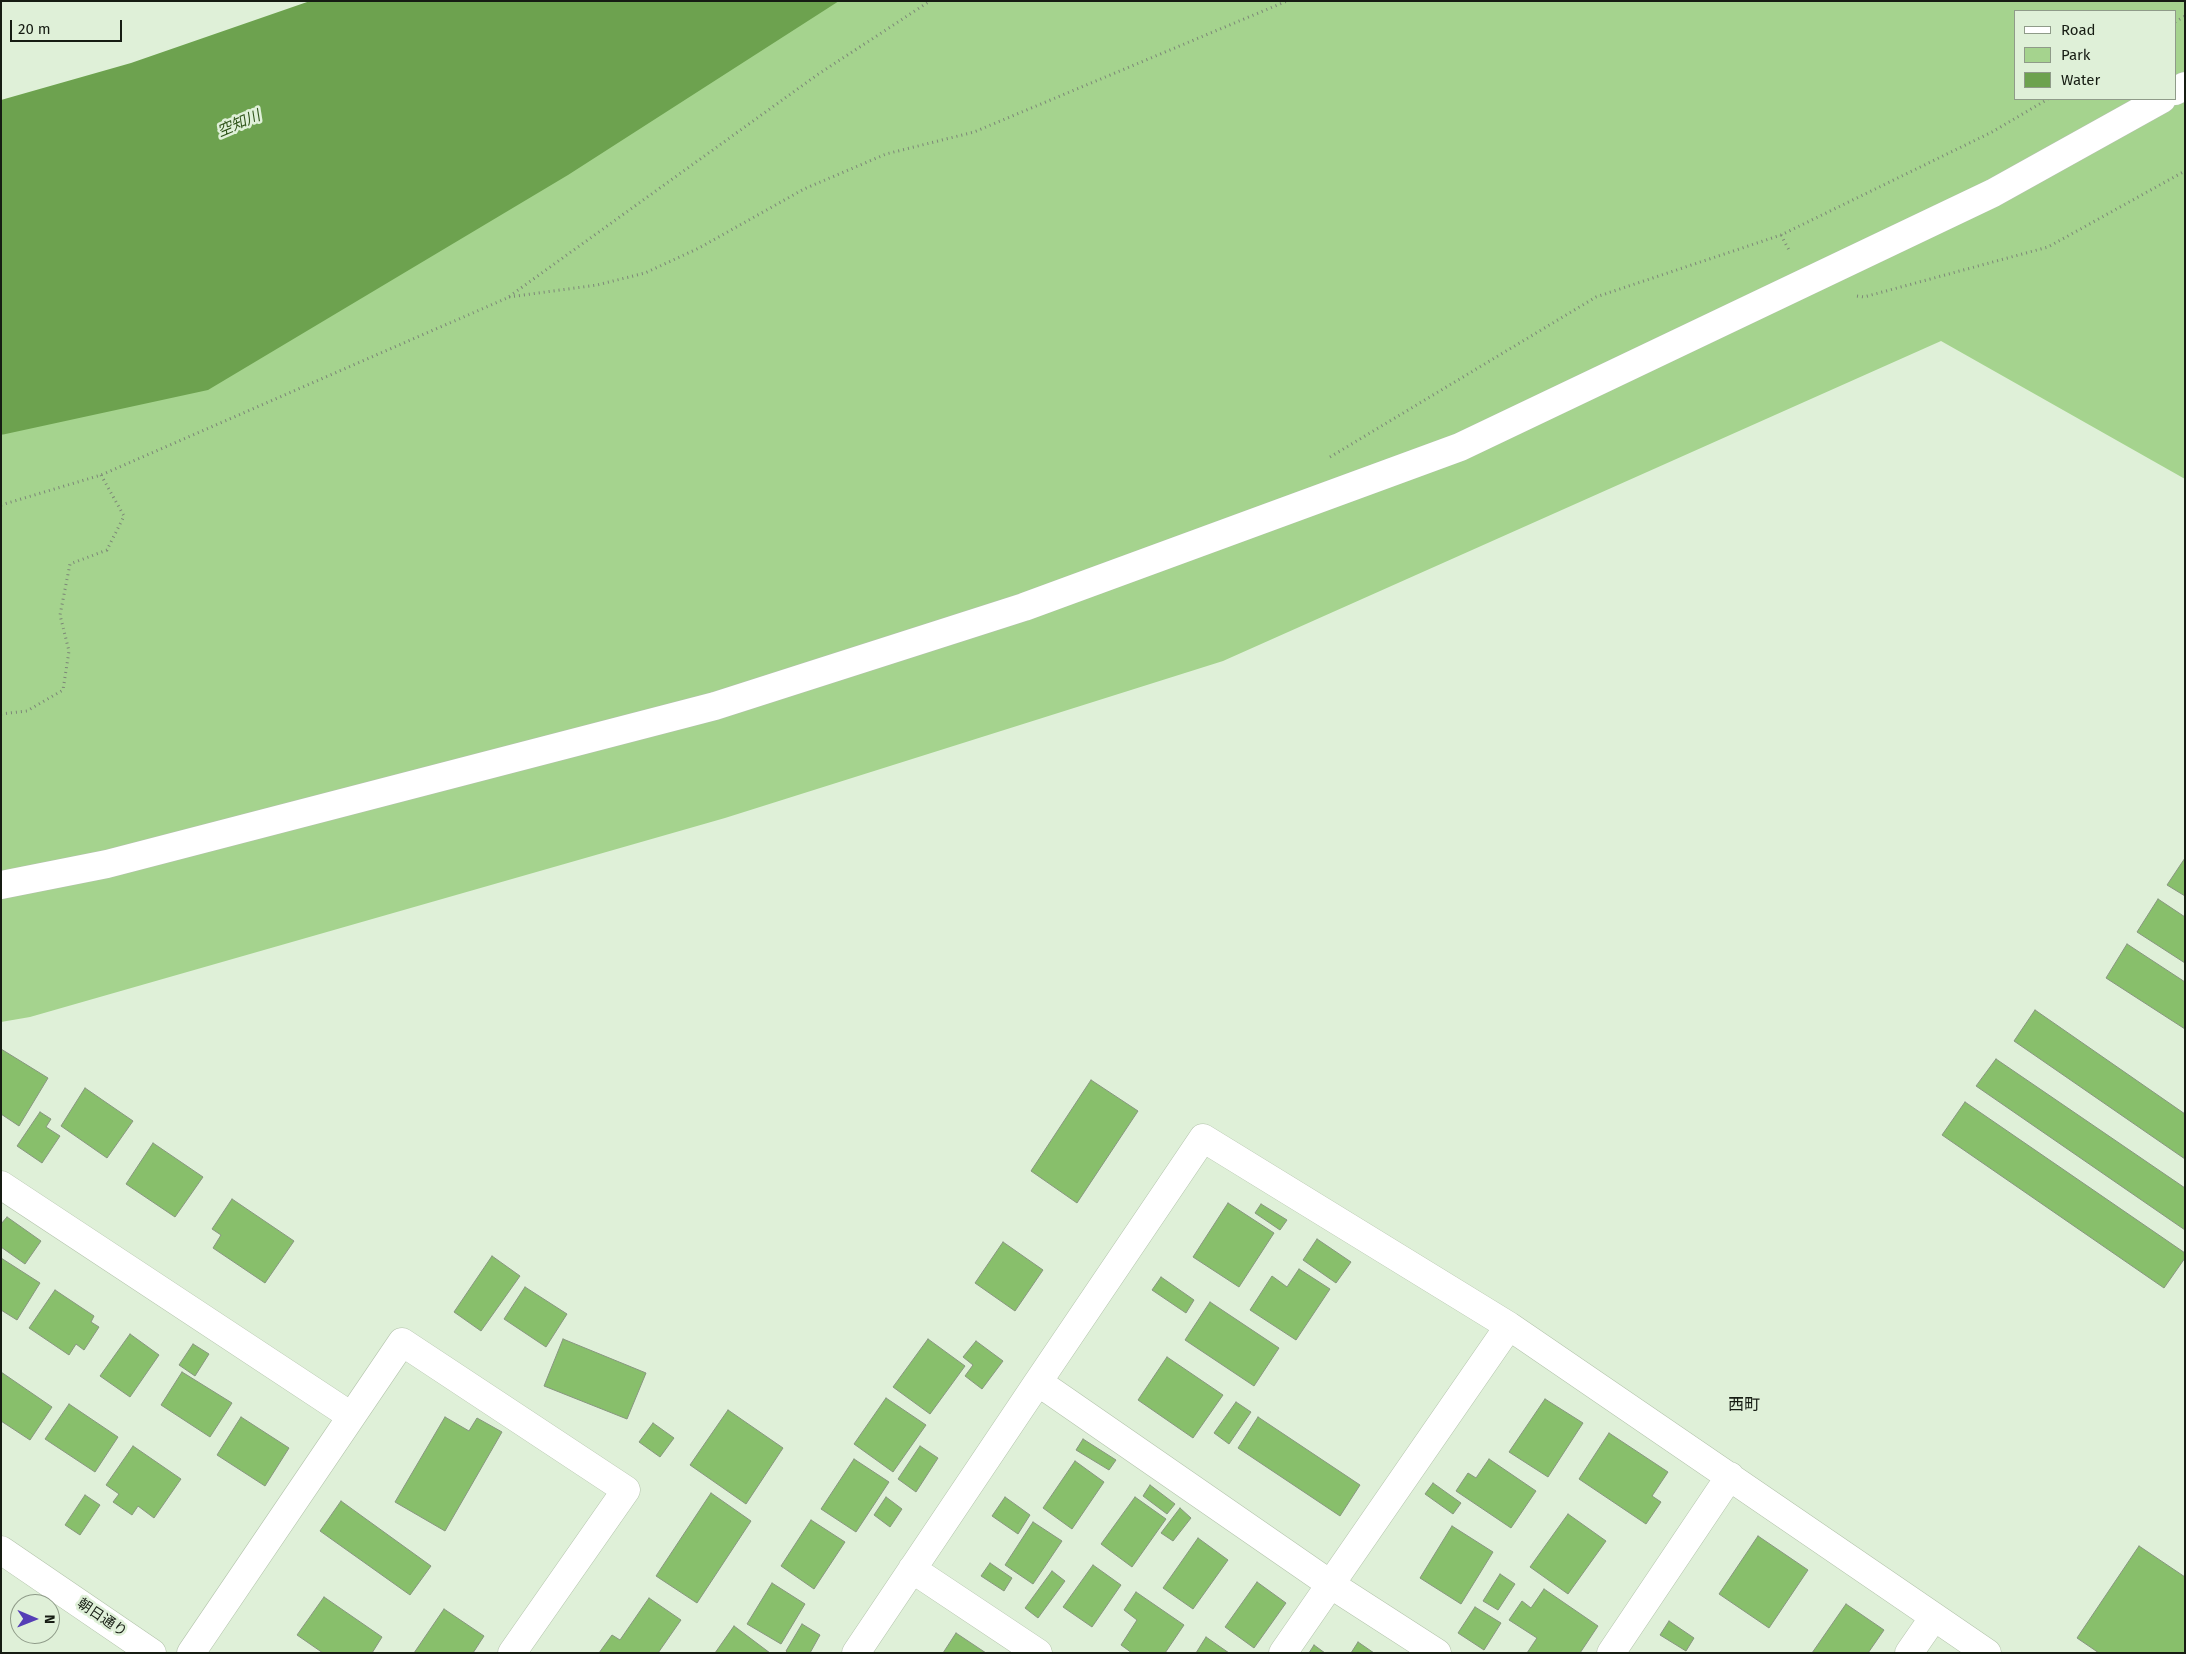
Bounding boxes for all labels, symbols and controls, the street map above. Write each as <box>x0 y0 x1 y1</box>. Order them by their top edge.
scale bar <box>12 10 125 42</box>
legend <box>2014 10 2176 100</box>
text: 20 m <box>18 20 51 38</box>
text: Road <box>2061 21 2096 39</box>
text: Park <box>2061 46 2091 64</box>
text: Water <box>2061 71 2100 89</box>
water label: 空知川 <box>215 107 263 141</box>
district label: 西町 <box>1728 1396 1760 1416</box>
north arrow <box>10 1594 60 1644</box>
street label: 朝日通り <box>74 1595 130 1641</box>
text: N <box>41 1614 58 1624</box>

